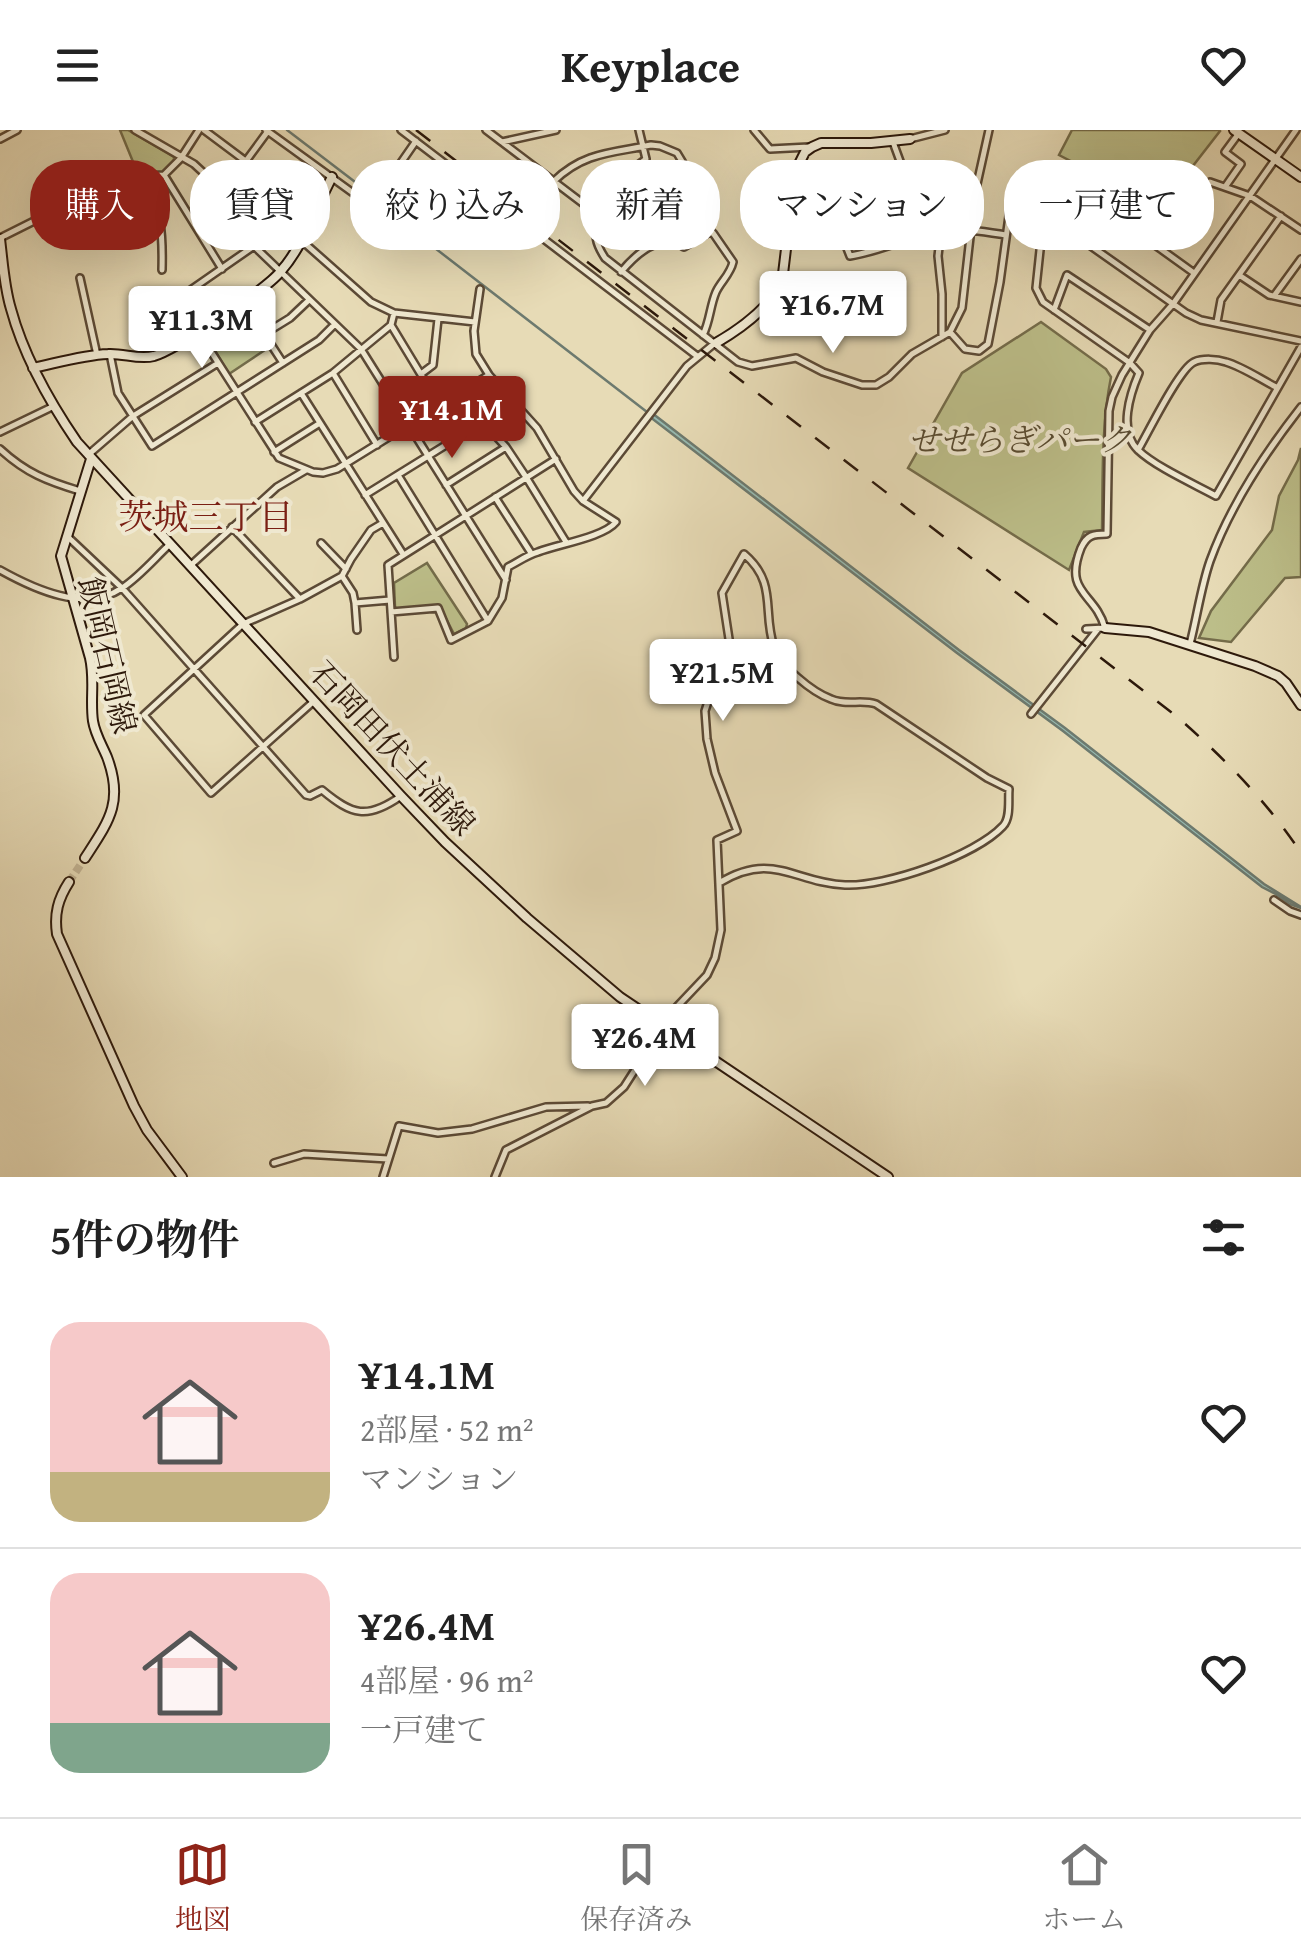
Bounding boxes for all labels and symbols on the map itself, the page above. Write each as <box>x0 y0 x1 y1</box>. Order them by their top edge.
pin: ¥16.7M <box>752 271 914 356</box>
pin: ¥11.3M <box>121 286 283 371</box>
pin: ¥14.1M <box>371 376 533 461</box>
park label: せせらぎパーク <box>908 416 1132 463</box>
district label: 茨城三丁目 <box>118 491 294 542</box>
street label: 飯岡石岡線 <box>67 572 149 738</box>
pin: ¥21.5M <box>642 639 804 724</box>
street label: 石岡田伏土浦線 <box>299 650 487 846</box>
pin: ¥26.4M <box>564 1004 726 1089</box>

